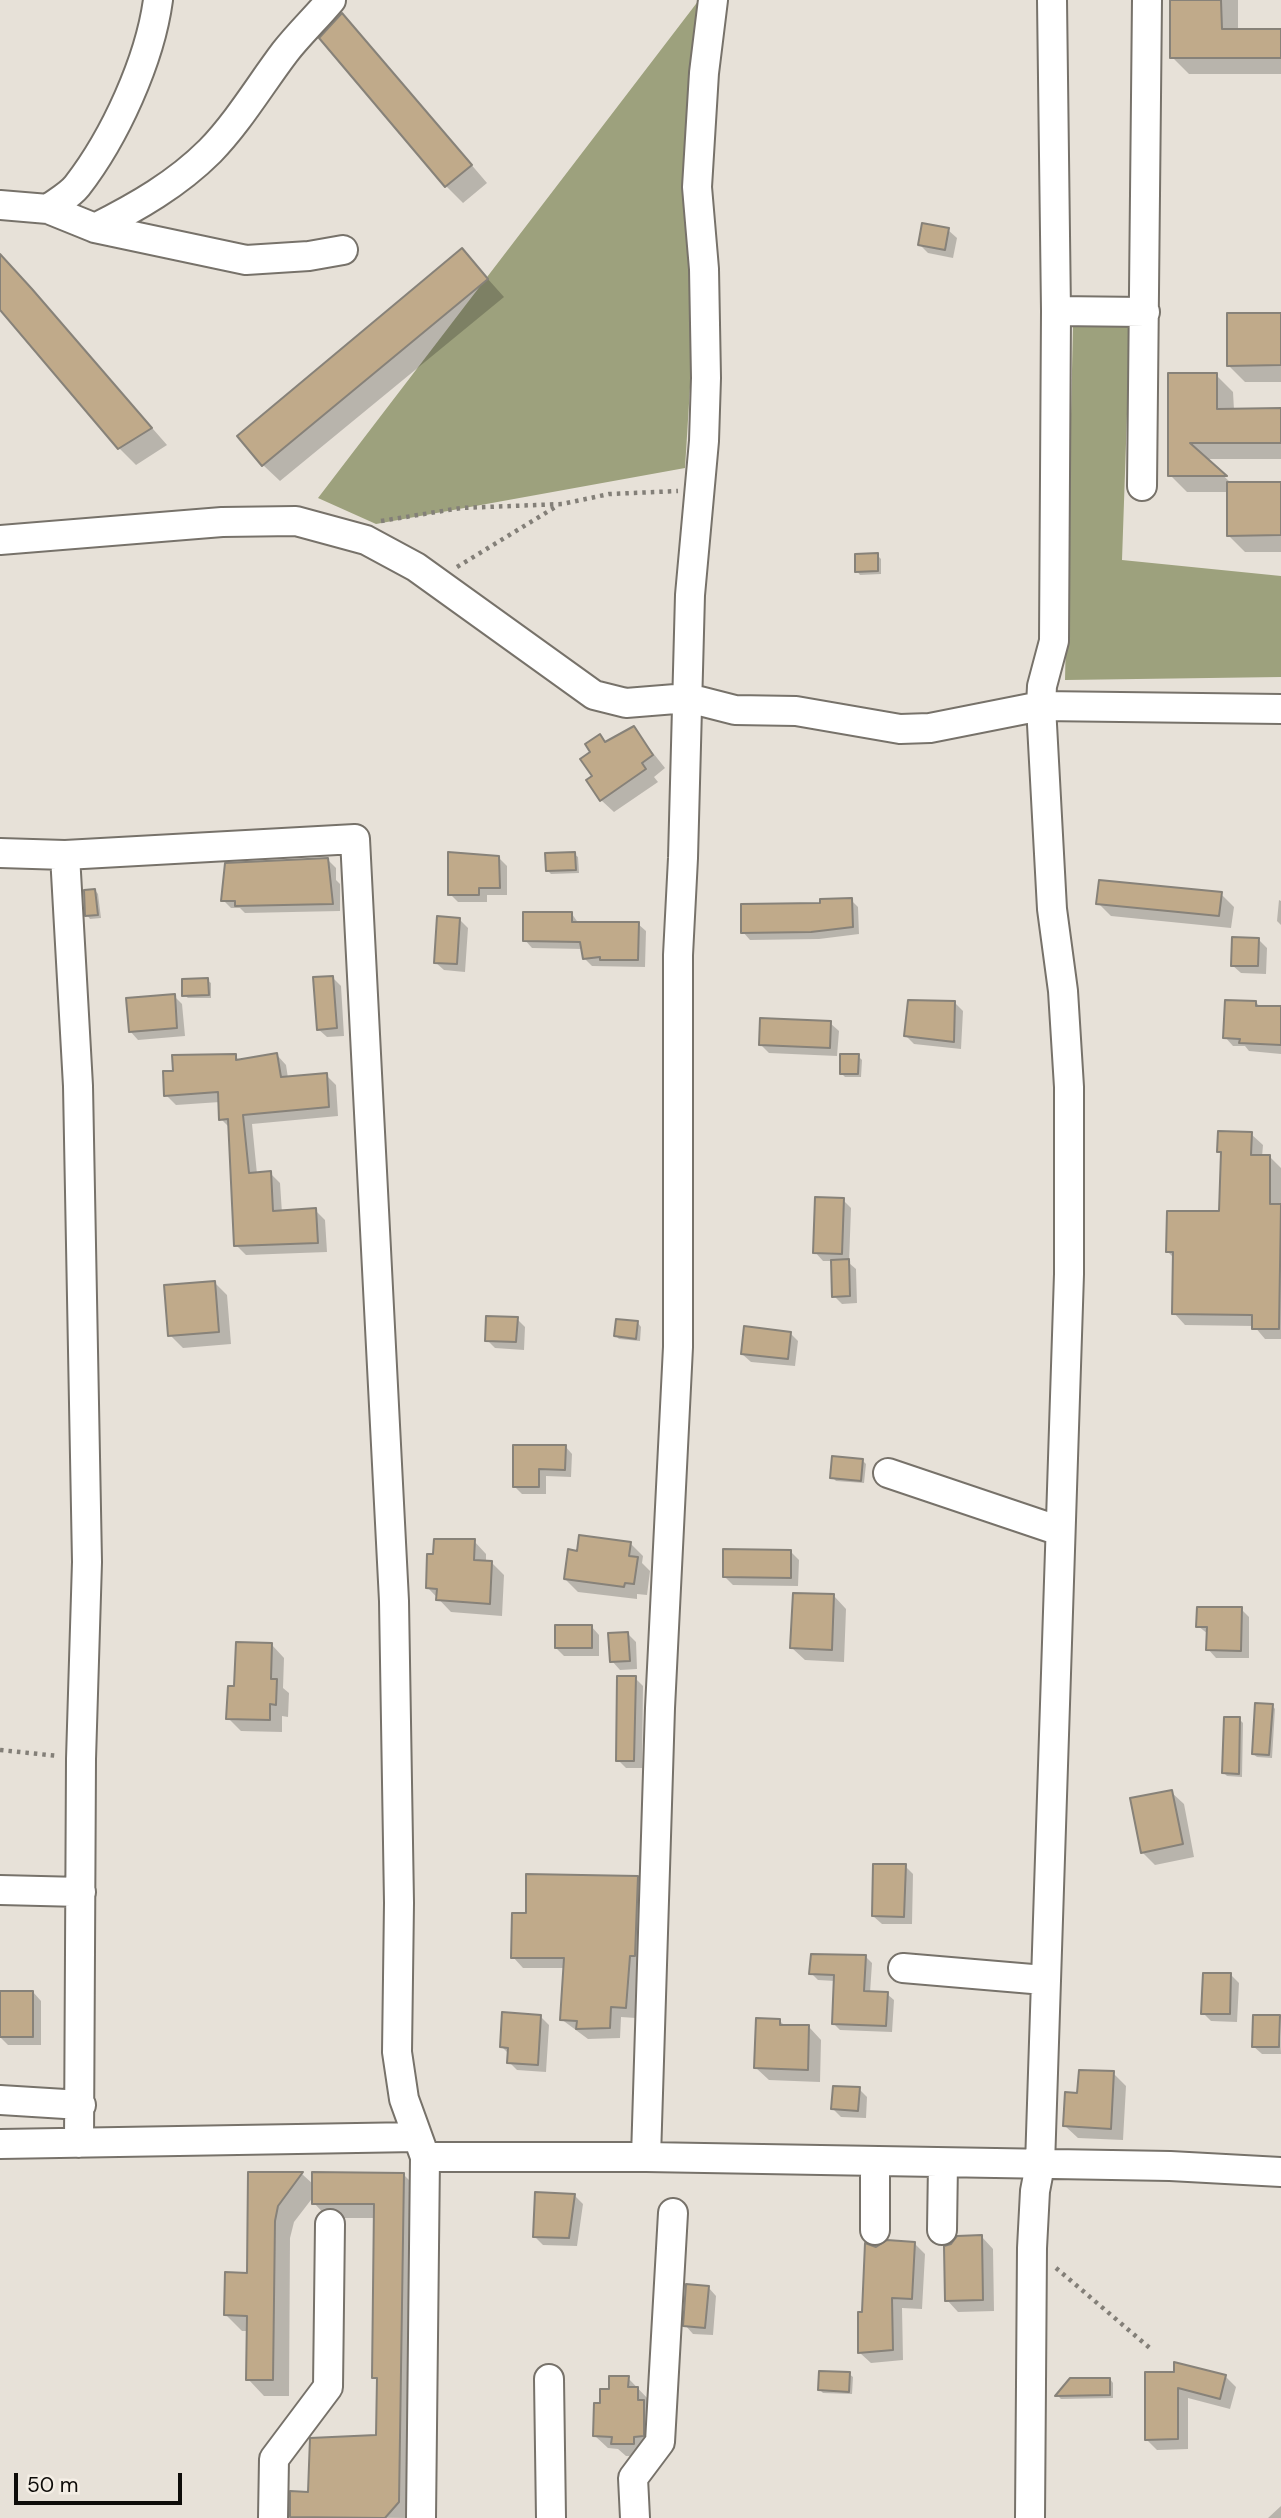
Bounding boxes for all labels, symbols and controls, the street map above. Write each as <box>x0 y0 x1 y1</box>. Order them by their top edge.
scale bar <box>18 2458 186 2502</box>
text: 50 m <box>27 2471 78 2499</box>

